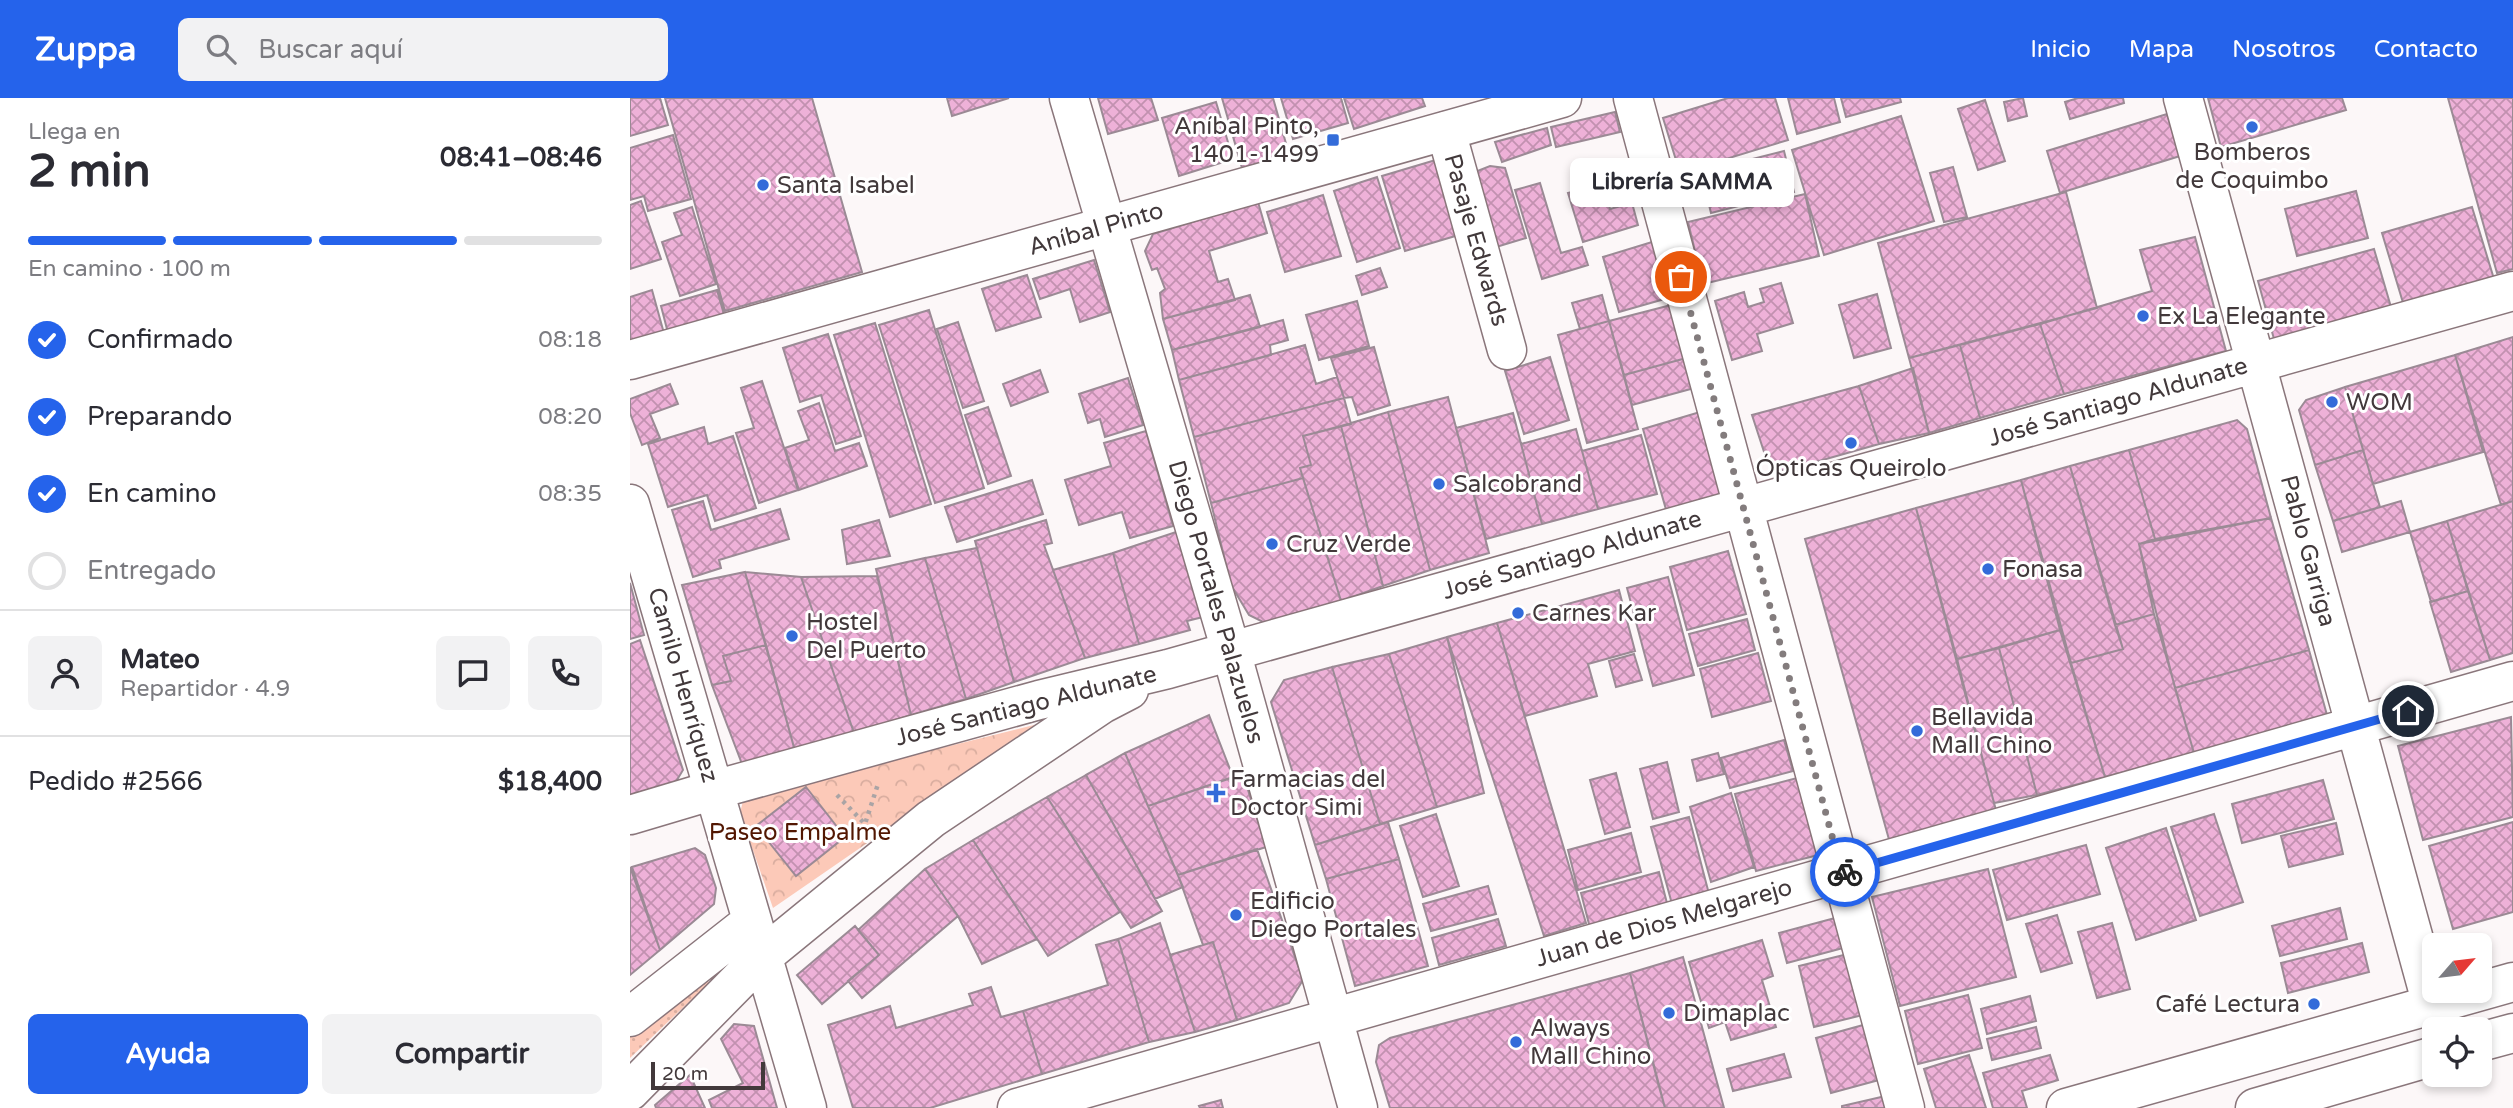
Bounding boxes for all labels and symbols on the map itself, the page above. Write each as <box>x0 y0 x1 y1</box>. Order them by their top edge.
place label: Aníbal Pinto, 1401-1499 <box>1174 112 1319 169</box>
marker: Bomberos de Coquimbo <box>2244 119 2260 135</box>
marker: Aníbal Pinto, 1401-1499 <box>1325 132 1341 148</box>
place label: Bomberos de Coquimbo <box>2175 138 2329 195</box>
street label: Pasaje Edwards <box>1438 151 1514 329</box>
callout: Librería SAMMA <box>1569 158 1793 207</box>
place label: Santa Isabel <box>777 171 915 200</box>
marker: Santa Isabel <box>755 177 771 193</box>
street label: Aníbal Pinto <box>1025 196 1167 262</box>
pin <box>1651 247 1711 307</box>
place label: Ex La Elegante <box>2157 302 2326 331</box>
marker: Ex La Elegante <box>2135 308 2151 324</box>
street label: José Santiago Aldunate <box>1985 351 2251 453</box>
place label: WOM <box>2346 388 2413 417</box>
marker: WOM <box>2324 394 2340 410</box>
marker: Ópticas Queirolo <box>1843 435 1859 451</box>
place label: Ópticas Queirolo <box>1756 453 1946 483</box>
street label: Diego Portales Palazuelos <box>1162 457 1270 747</box>
place label: Salcobrand <box>1453 470 1582 499</box>
street label: Pablo Garriga <box>2274 472 2342 630</box>
marker: Salcobrand <box>1431 476 1447 492</box>
street label: José Santiago Aldunate <box>1439 504 1705 606</box>
place label: Cruz Verde <box>1286 530 1411 559</box>
marker: Cruz Verde <box>1264 536 1280 552</box>
place label: Fonasa <box>2002 555 2083 584</box>
marker: Fonasa <box>1980 561 1996 577</box>
street label: Camilo Henríquez <box>641 584 725 786</box>
place label: Carnes Kar <box>1532 599 1657 628</box>
marker: Carnes Kar <box>1510 605 1526 621</box>
place label: Hostel Del Puerto <box>806 608 926 665</box>
marker: Hostel Del Puerto <box>784 628 800 644</box>
street label: José Santiago Aldunate <box>892 659 1160 753</box>
pin <box>2378 681 2438 741</box>
place label: Bellavida Mall Chino <box>1931 703 2052 760</box>
marker: Bellavida Mall Chino <box>1909 723 1925 739</box>
place label: Farmacias del Doctor Simi <box>1230 765 1386 822</box>
marker: Farmacias del Doctor Simi <box>1208 785 1224 801</box>
park label: Paseo Empalme <box>709 818 891 847</box>
courier <box>1810 837 1880 907</box>
street label: Juan de Dios Melgarejo <box>1532 872 1796 974</box>
place label: Edificio Diego Portales <box>1250 887 1417 944</box>
marker: Edificio Diego Portales <box>1228 907 1244 923</box>
north arrow <box>2422 933 2492 1003</box>
place label: Café Lectura <box>2155 990 2300 1019</box>
marker: Café Lectura <box>2306 996 2322 1012</box>
place label: Dimaplac <box>1683 999 1790 1028</box>
marker: Dimaplac <box>1661 1005 1677 1021</box>
place label: Always Mall Chino <box>1530 1014 1651 1071</box>
marker: Always Mall Chino <box>1508 1034 1524 1050</box>
scale bar <box>651 1059 765 1091</box>

